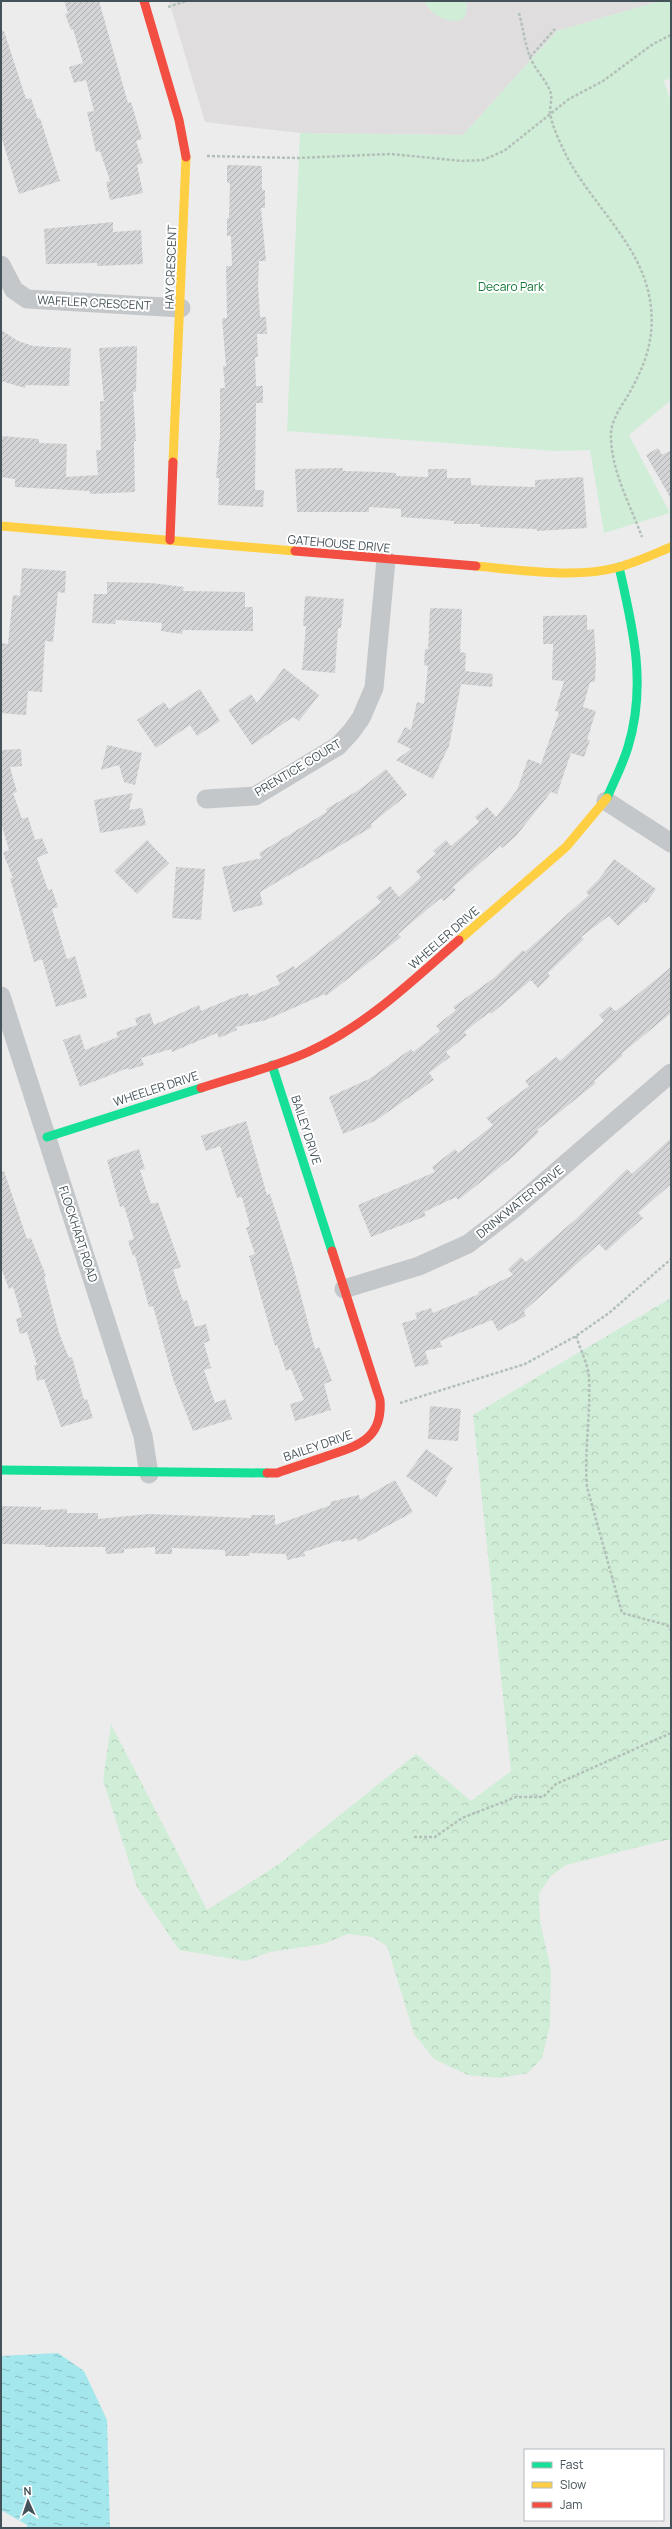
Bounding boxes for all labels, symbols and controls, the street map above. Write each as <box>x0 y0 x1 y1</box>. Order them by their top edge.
street label: HAY CRESCENT <box>161 224 180 310</box>
park label: Decaro Park <box>478 278 545 295</box>
street label: WAFFLER CRESCENT <box>37 291 152 314</box>
street label: GATEHOUSE DRIVE <box>287 531 391 556</box>
street label: PRENTICE COURT <box>251 735 345 800</box>
street label: WHEELER DRIVE <box>405 902 483 973</box>
street label: WHEELER DRIVE <box>111 1067 201 1110</box>
street label: BAILEY DRIVE <box>287 1093 326 1167</box>
street label: DRINKWATER DRIVE <box>473 1161 567 1242</box>
street label: FLOCKHART ROAD <box>55 1183 102 1284</box>
street label: BAILEY DRIVE <box>281 1426 355 1465</box>
legend <box>524 2449 664 2521</box>
text: Fast <box>560 2456 584 2473</box>
text: Slow <box>560 2476 586 2493</box>
north arrow <box>8 2481 48 2521</box>
text: N <box>23 2483 32 2498</box>
text: Jam <box>560 2496 582 2513</box>

